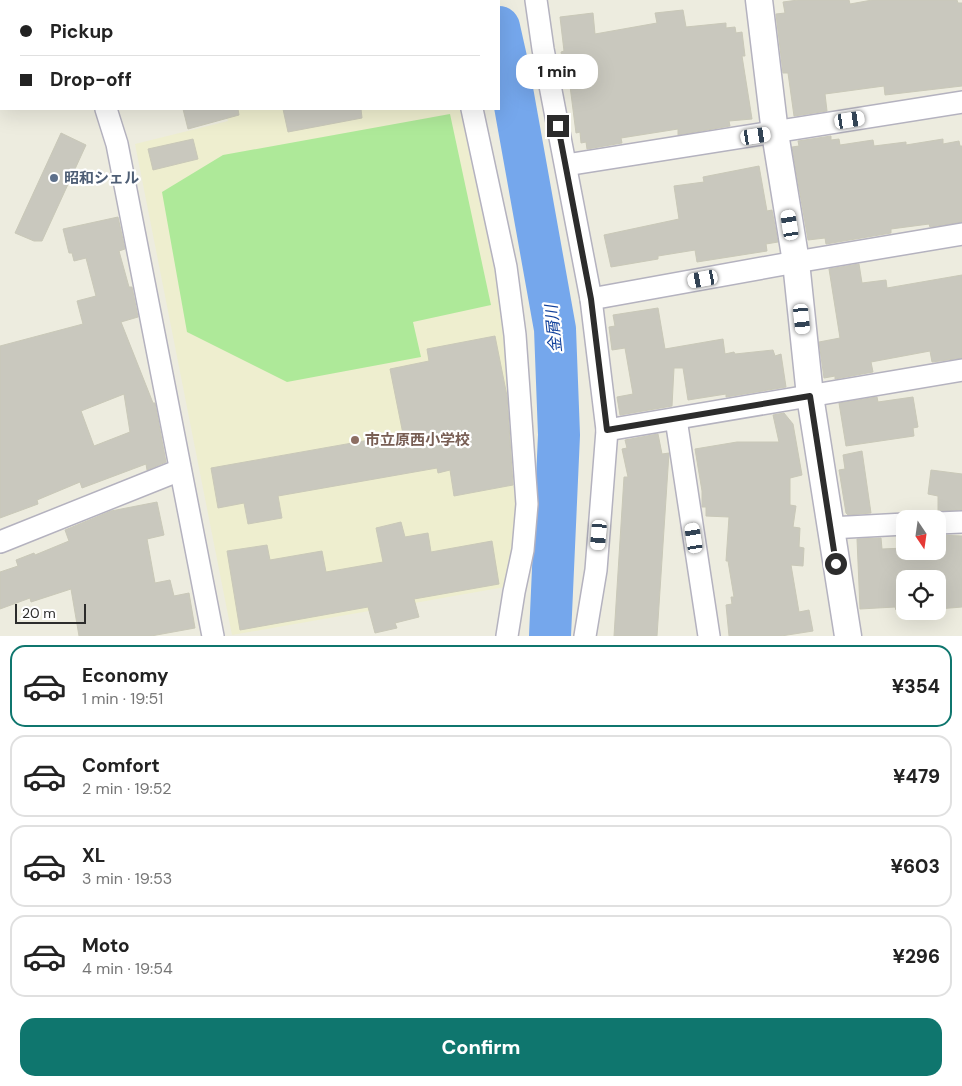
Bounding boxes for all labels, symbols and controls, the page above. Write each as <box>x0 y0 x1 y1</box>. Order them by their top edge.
text: Pickup <box>50 19 114 44</box>
callout: 1 min <box>517 54 599 88</box>
text: 1 min <box>537 61 577 82</box>
text: Drop-off <box>50 67 132 92</box>
car <box>834 110 865 130</box>
route end <box>547 115 569 137</box>
car <box>740 126 771 146</box>
place label: 昭和シェル <box>64 168 139 188</box>
marker: 昭和シェル <box>48 172 60 184</box>
car <box>780 209 799 241</box>
car <box>686 269 719 289</box>
water label: 金屑川 <box>540 302 566 354</box>
car <box>792 303 811 335</box>
place label: 市立原西小学校 <box>365 430 470 450</box>
marker: 市立原西小学校 <box>349 434 361 446</box>
north arrow <box>896 510 946 560</box>
map controls <box>896 510 946 620</box>
car <box>590 519 607 551</box>
car <box>684 522 703 554</box>
route start <box>825 553 847 575</box>
button: locate <box>896 570 946 620</box>
scale bar <box>15 601 86 624</box>
text: 20 m <box>22 604 56 622</box>
text: Economy <box>82 663 169 688</box>
icon: car <box>22 664 67 709</box>
text: ¥354 <box>892 674 940 699</box>
text: 1 min · 19:51 <box>82 688 163 709</box>
text: Comfort <box>82 753 160 778</box>
icon: car <box>22 754 67 799</box>
text: ¥479 <box>893 764 940 789</box>
text: 2 min · 19:52 <box>82 778 171 799</box>
text: XL <box>82 843 105 868</box>
icon: car <box>22 844 67 889</box>
text: ¥603 <box>891 854 940 879</box>
text: 3 min · 19:53 <box>82 868 172 889</box>
text: Moto <box>82 933 130 958</box>
icon: car <box>22 934 67 979</box>
text: ¥296 <box>893 944 940 969</box>
text: 4 min · 19:54 <box>82 958 173 979</box>
button: Confirm <box>20 1018 942 1076</box>

